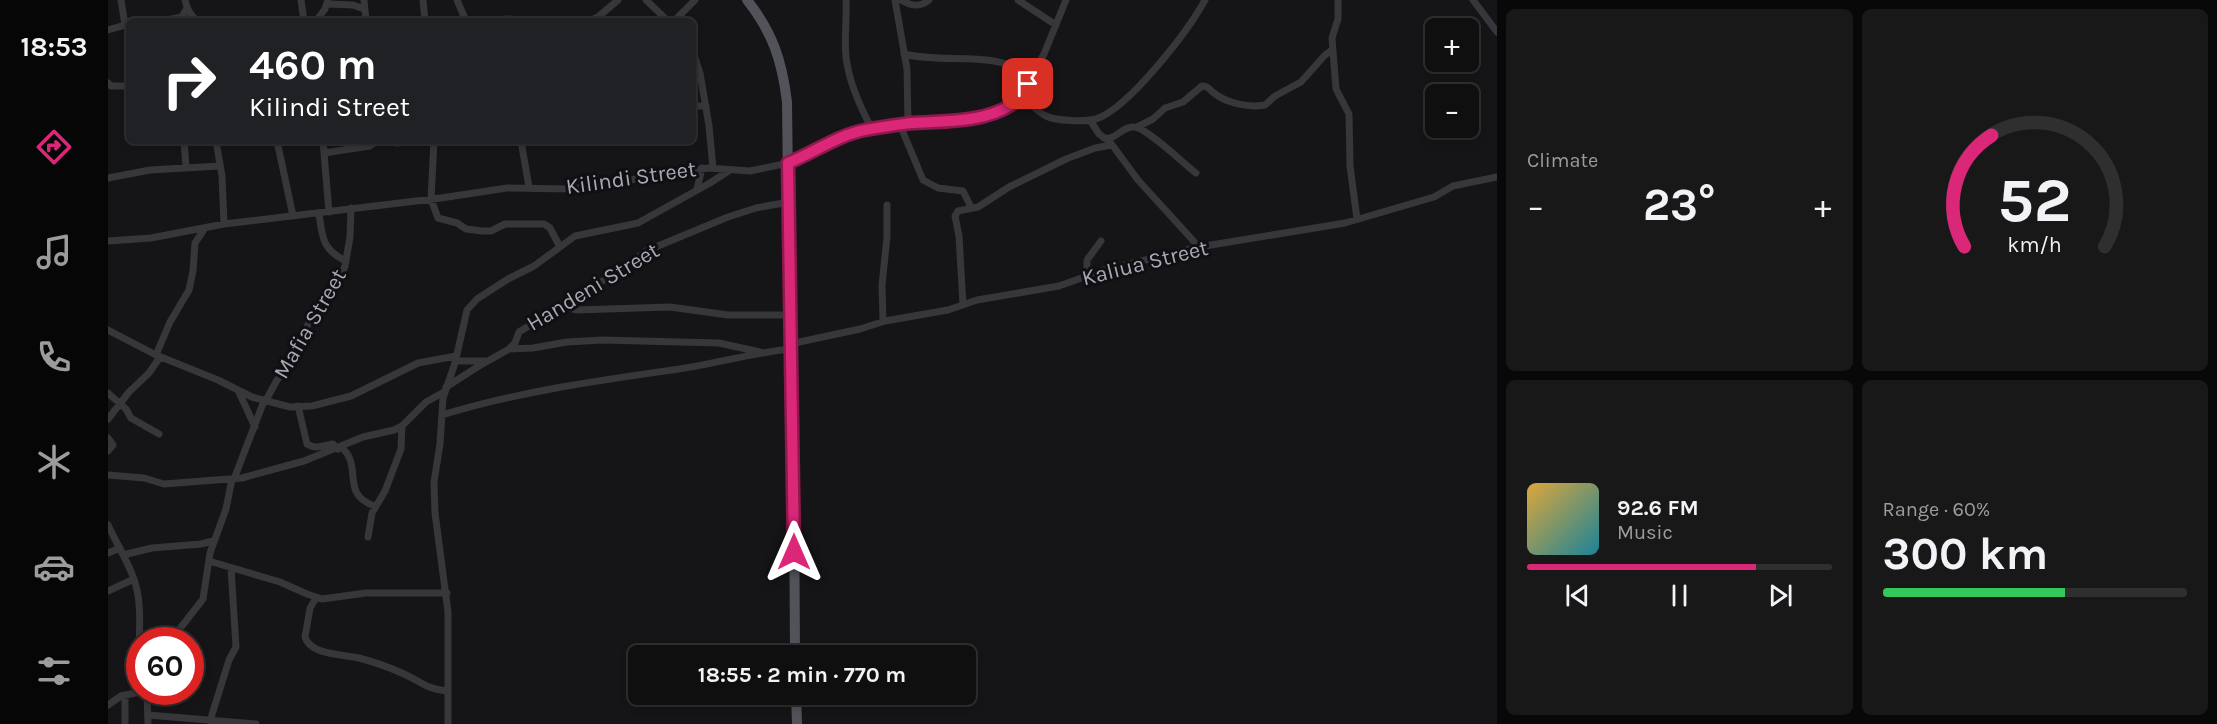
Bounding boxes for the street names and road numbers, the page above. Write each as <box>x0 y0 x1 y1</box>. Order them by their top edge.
street label: Kilindi Street <box>564 156 698 200</box>
street label: Kaliua Street <box>1079 235 1211 291</box>
street label: Handeni Street <box>522 237 664 337</box>
street label: Mafia Street <box>268 264 352 384</box>

